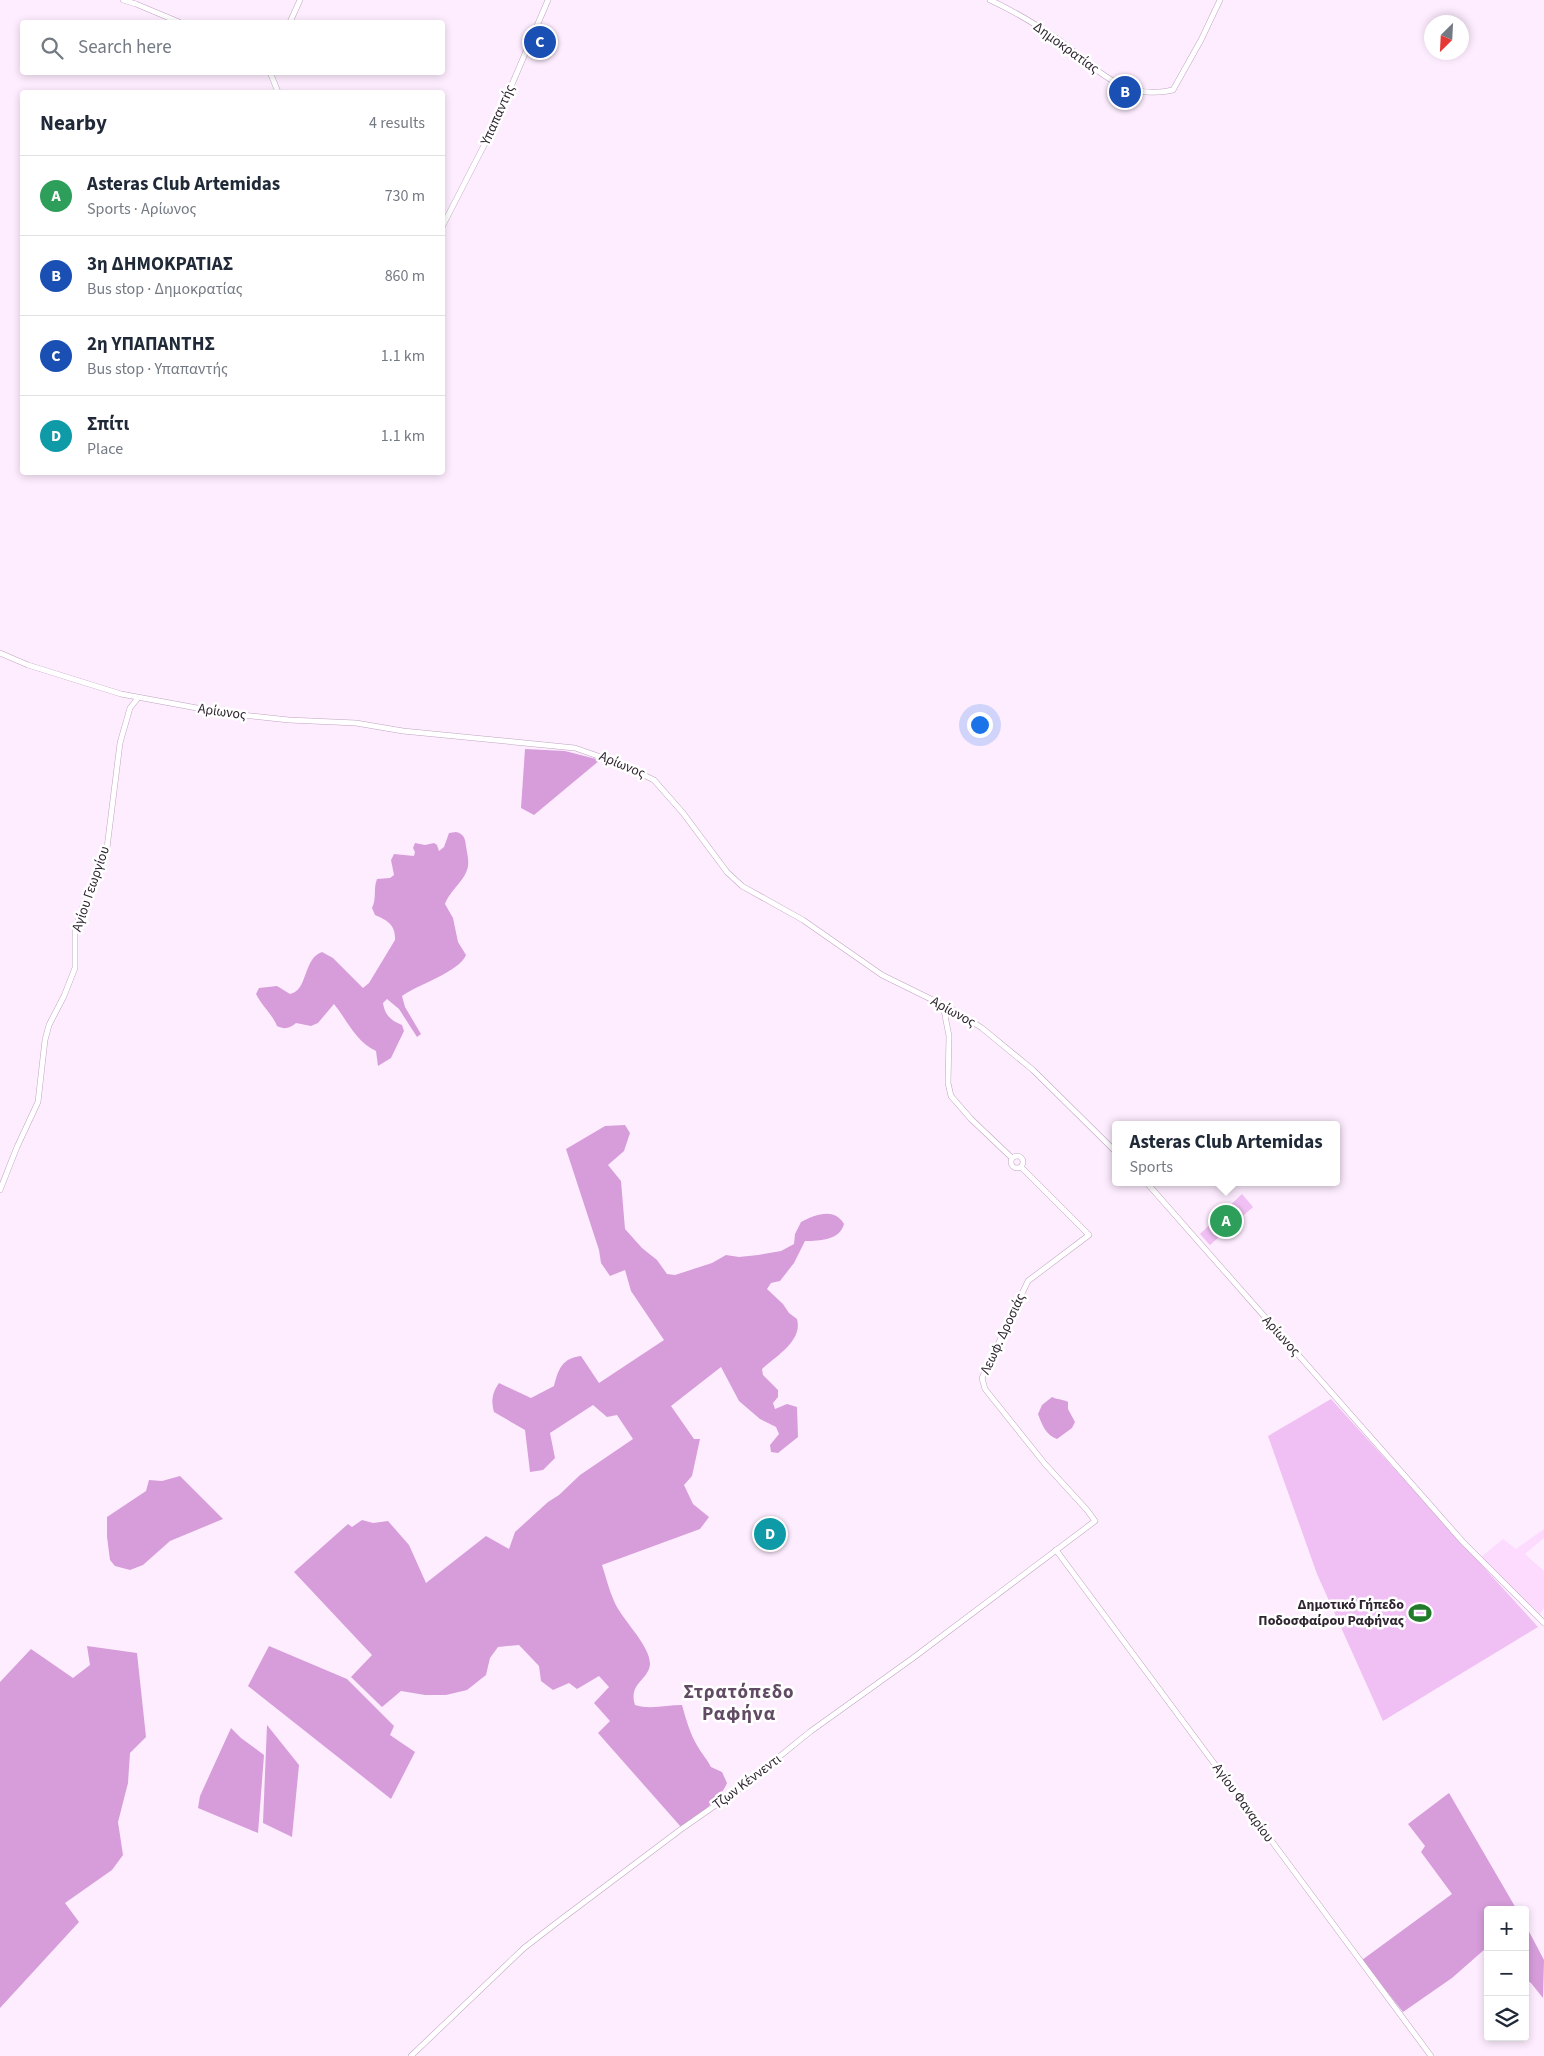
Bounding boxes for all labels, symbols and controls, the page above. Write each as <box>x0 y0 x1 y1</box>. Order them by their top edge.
north arrow <box>1424 15 1469 60</box>
street label: Δημοκρατίας <box>1029 17 1103 79</box>
search box <box>20 20 445 75</box>
pin: C <box>524 23 556 61</box>
icon: search <box>38 34 66 62</box>
text: Search here <box>78 34 172 61</box>
pin: B <box>1109 73 1141 111</box>
street label: Υπαπαντής <box>475 82 520 149</box>
text: Nearby <box>40 108 107 138</box>
text: 4 results <box>369 112 425 134</box>
text: Asteras Club Artemidas <box>87 171 280 198</box>
text: A <box>51 185 61 207</box>
text: 730 m <box>385 185 425 207</box>
text: Sports · Αρίωνος <box>87 198 196 220</box>
text: 3η ΔΗΜΟΚΡΑΤΙΑΣ <box>87 251 233 278</box>
text: B <box>51 265 61 287</box>
text: 860 m <box>385 265 425 287</box>
text: Bus stop · Δημοκρατίας <box>87 278 243 300</box>
text: 2η ΥΠΑΠΑΝΤΗΣ <box>87 331 215 358</box>
text: C <box>51 345 61 367</box>
text: 1.1 km <box>381 345 425 367</box>
text: Bus stop · Υπαπαντής <box>87 358 228 380</box>
text: Σπίτι <box>87 411 129 438</box>
text: D <box>51 425 61 447</box>
text: 1.1 km <box>381 425 425 447</box>
text: Place <box>87 438 123 460</box>
street label: Αρίωνος <box>197 699 247 725</box>
your location <box>967 712 993 738</box>
street label: Αρίωνος <box>596 746 648 784</box>
street label: Αγίου Γεωργίου <box>67 844 115 934</box>
street label: Αρίωνος <box>927 992 979 1032</box>
popup <box>1112 1121 1340 1186</box>
text: Asteras Club Artemidas <box>1129 1129 1323 1156</box>
text: Sports <box>1129 1156 1173 1178</box>
pin: A <box>1210 1202 1242 1240</box>
street label: Λεωφ. Δροσιάς <box>975 1290 1031 1378</box>
street label: Αρίωνος <box>1257 1311 1305 1361</box>
pin: D <box>754 1515 786 1553</box>
place label: Δημοτικό Γήπεδο Ποδοσφαίρου Ραφήνας <box>1258 1595 1405 1631</box>
sports icon: Δημοτικό Γήπεδο Ποδοσφαίρου Ραφήνας <box>1407 1600 1433 1626</box>
district label: Στρατόπεδο Ραφήνα <box>683 1679 795 1728</box>
street label: Τζων Κέννεντι <box>708 1749 786 1814</box>
street label: Αγίου Φαναρίου <box>1207 1759 1279 1847</box>
map controls <box>1484 1906 1529 2041</box>
button: + <box>1484 1906 1529 1951</box>
button: − <box>1484 1951 1529 1996</box>
button: layers <box>1484 1996 1529 2041</box>

